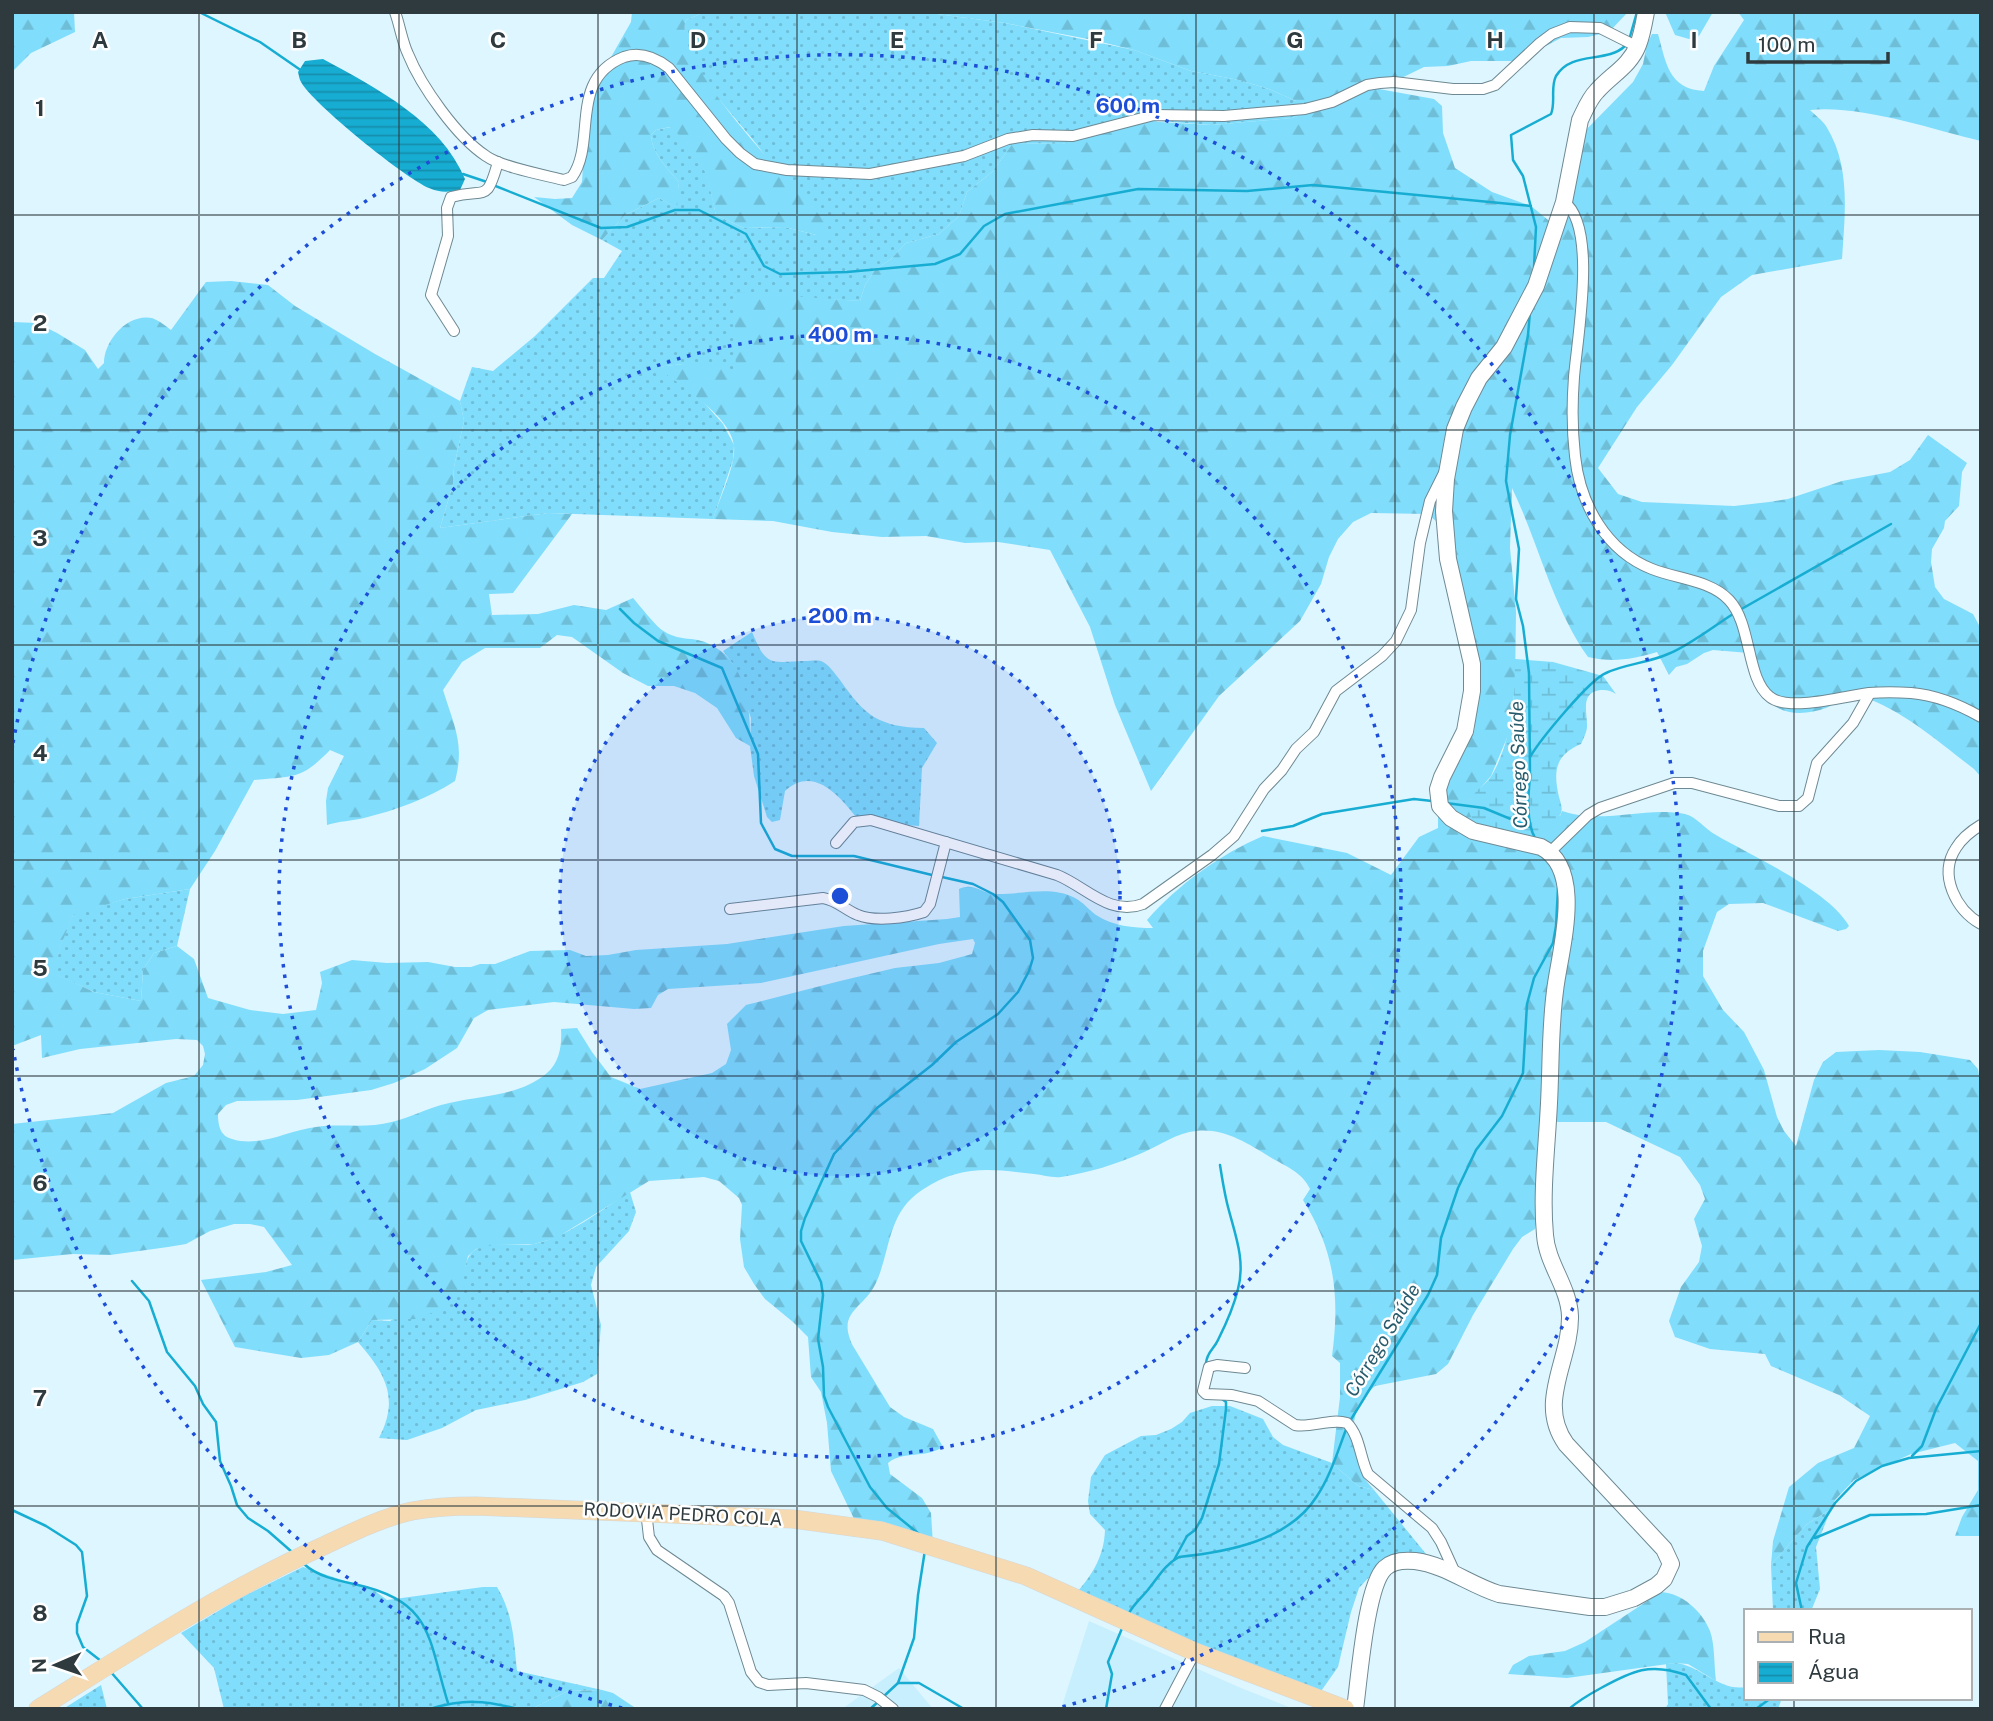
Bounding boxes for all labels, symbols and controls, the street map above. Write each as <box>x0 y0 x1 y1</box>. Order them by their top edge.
scale bar <box>1748 21 1888 65</box>
text: A <box>92 26 109 53</box>
text: B <box>291 26 307 53</box>
text: C <box>490 26 506 53</box>
text: D <box>690 26 706 53</box>
text: E <box>890 26 904 53</box>
text: F <box>1089 26 1103 53</box>
text: G <box>1286 26 1304 53</box>
text: H <box>1486 26 1504 53</box>
text: I <box>1690 26 1698 53</box>
text: 100 m <box>1758 32 1815 57</box>
text: 600 m <box>1096 93 1160 118</box>
text: 1 <box>35 94 45 121</box>
text: 2 <box>33 309 47 336</box>
text: 400 m <box>808 322 872 347</box>
text: 3 <box>32 524 48 551</box>
text: 200 m <box>808 603 872 628</box>
water label: Córrego Saúde <box>1505 701 1531 829</box>
text: 4 <box>32 739 48 766</box>
centre of rings <box>828 884 852 908</box>
text: 5 <box>32 954 48 981</box>
text: 6 <box>32 1169 48 1196</box>
water label: Córrego Saúde <box>1340 1280 1424 1400</box>
text: 7 <box>33 1384 47 1411</box>
street label: RODOVIA PEDRO COLA <box>583 1498 783 1530</box>
text: 8 <box>32 1599 48 1626</box>
legend <box>1744 1609 1972 1700</box>
text: Rua <box>1808 1624 1846 1649</box>
north arrow <box>21 1630 91 1700</box>
text: N <box>28 1658 50 1673</box>
text: Água <box>1808 1659 1859 1684</box>

